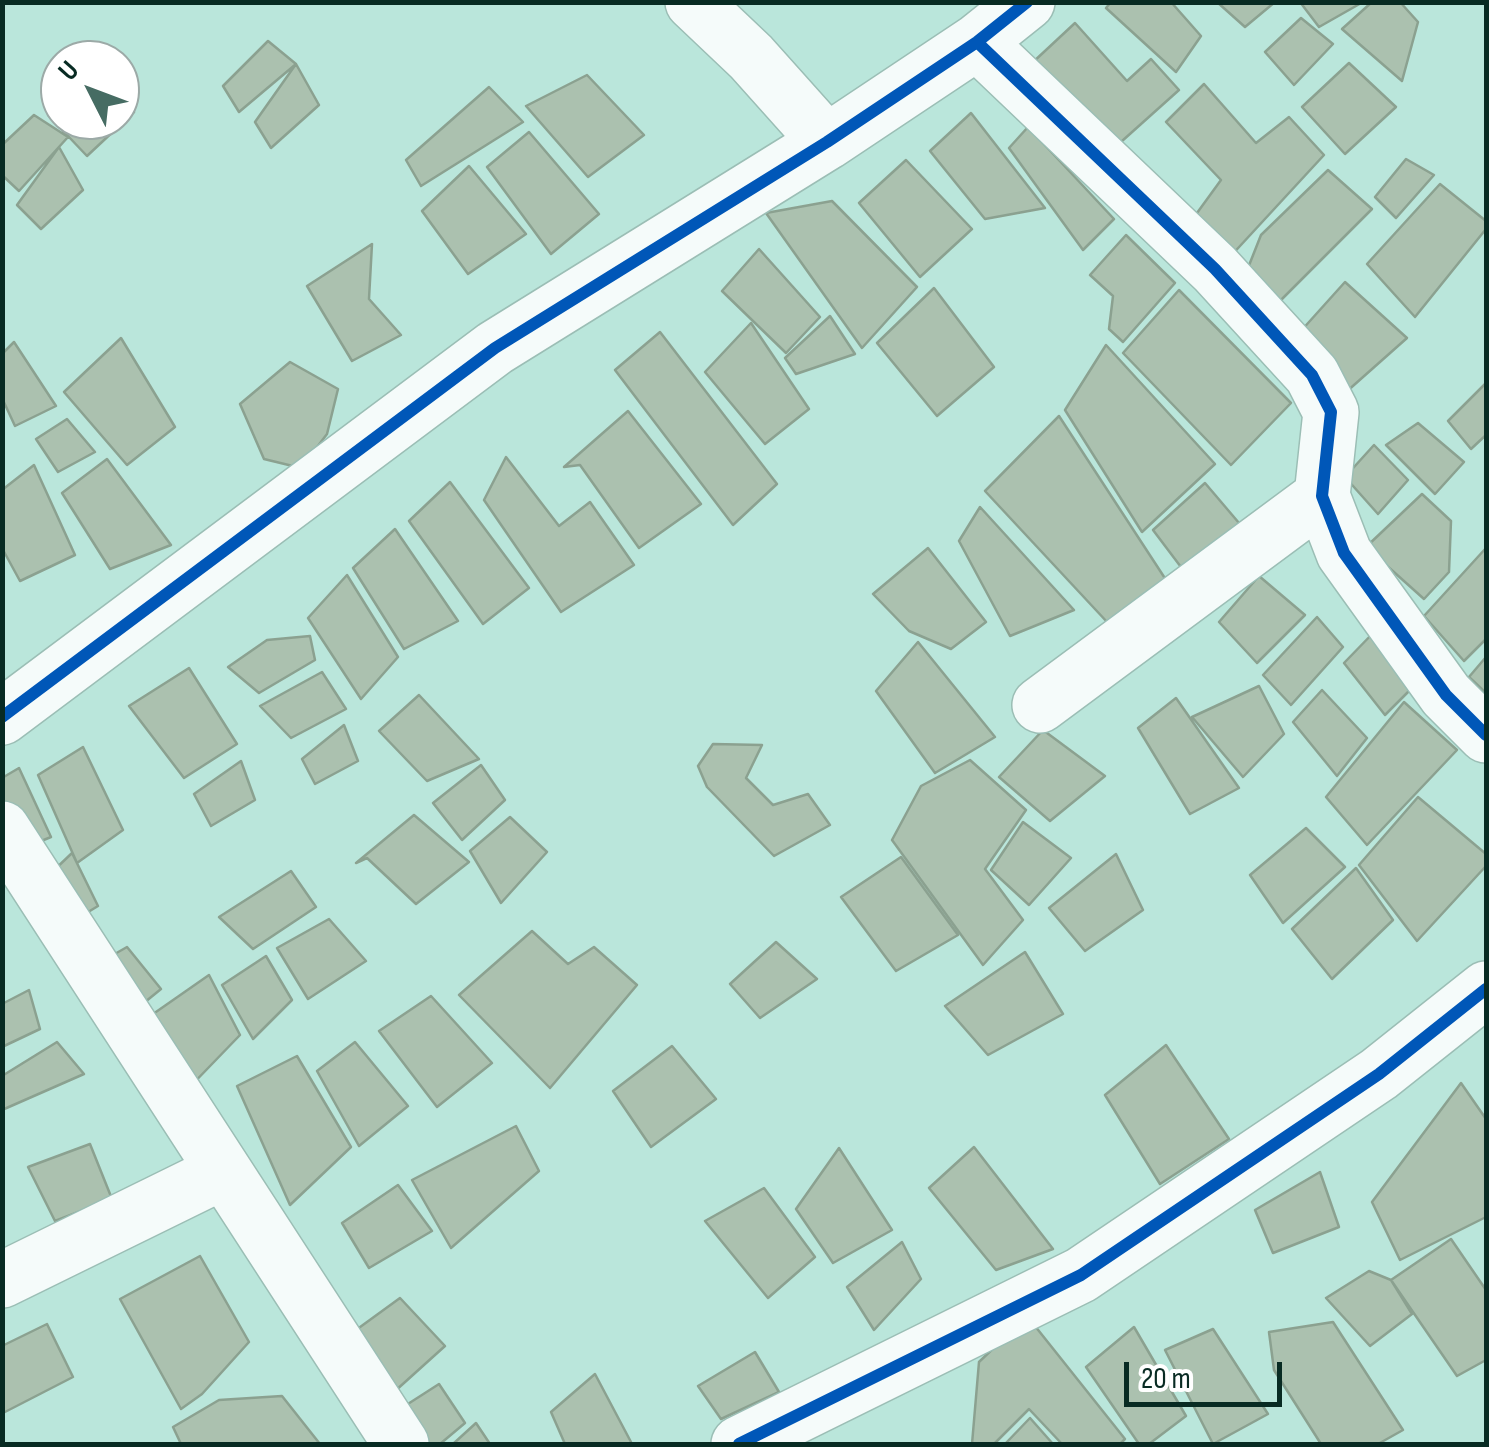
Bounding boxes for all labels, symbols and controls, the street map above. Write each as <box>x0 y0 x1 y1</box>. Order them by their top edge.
north arrow <box>40 40 140 140</box>
text: U <box>52 54 86 87</box>
scale bar <box>1129 1342 1286 1404</box>
text: 20 m <box>1141 1361 1191 1397</box>

